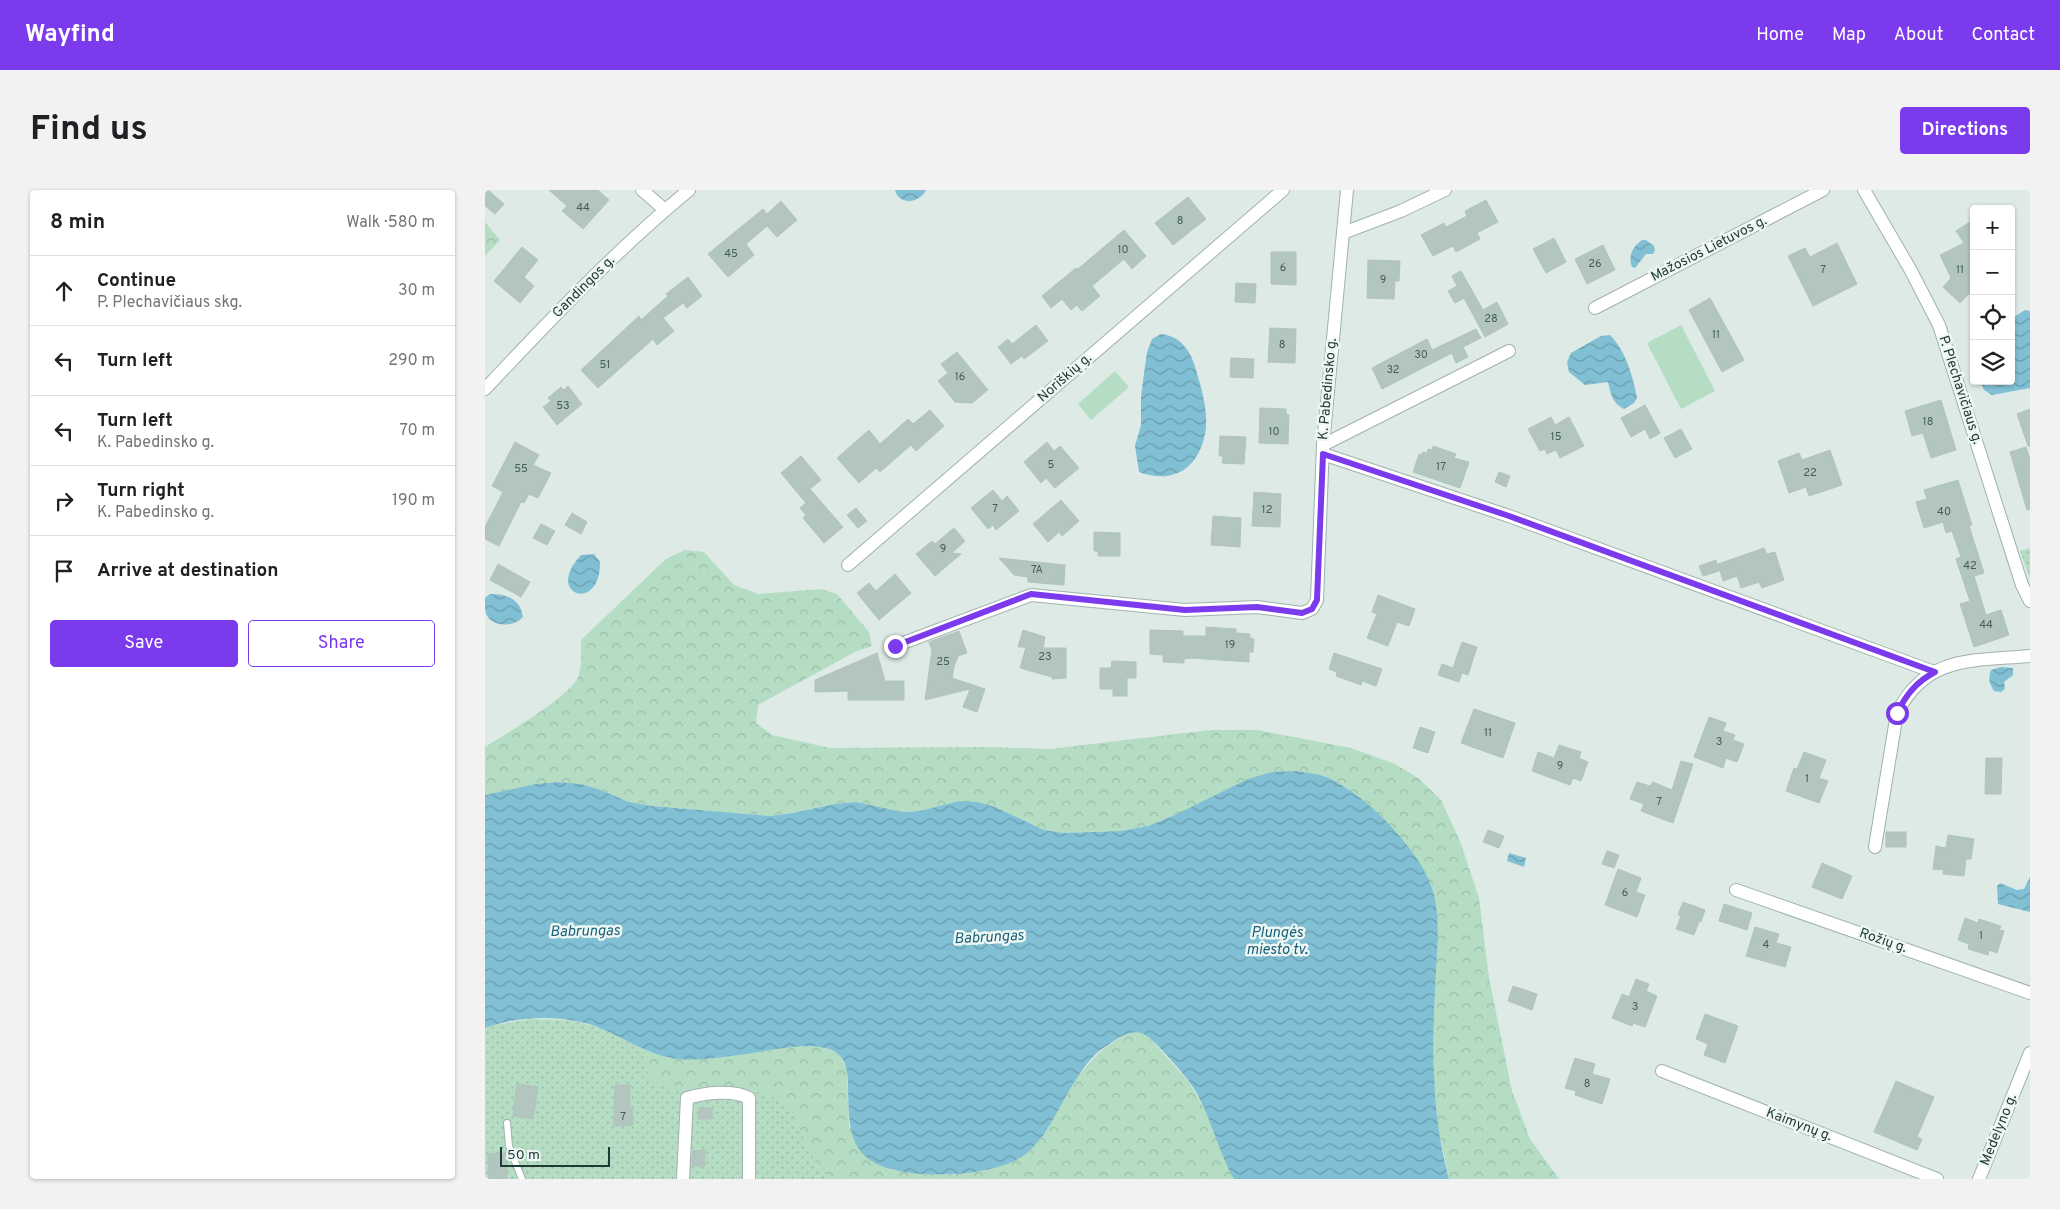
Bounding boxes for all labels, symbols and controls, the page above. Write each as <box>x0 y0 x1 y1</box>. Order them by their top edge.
text: Wayfind <box>25 20 115 50</box>
text: Home <box>1756 24 1804 47</box>
text: Map <box>1832 24 1866 47</box>
text: About <box>1894 24 1943 47</box>
text: Contact <box>1971 24 2035 47</box>
button: Directions <box>1900 107 2030 154</box>
text: Find us <box>30 108 148 152</box>
house number: 44 <box>576 201 590 215</box>
map controls <box>1970 205 2015 385</box>
button: + <box>1970 205 2015 250</box>
text: 8 min <box>50 209 105 236</box>
street label: Mažosios Lietuvos g. <box>1648 212 1770 286</box>
text: Walk · 580 m <box>346 213 435 233</box>
house number: 8 <box>1177 214 1183 228</box>
house number: 10 <box>1117 243 1129 257</box>
house number: 45 <box>724 247 738 261</box>
button: − <box>1970 250 2015 295</box>
street label: Gandingos g. <box>549 252 619 322</box>
house number: 26 <box>1588 257 1602 271</box>
house number: 6 <box>1280 261 1286 275</box>
house number: 7 <box>1820 263 1826 277</box>
house number: 11 <box>1956 263 1964 277</box>
text: Continue <box>97 269 176 293</box>
house number: 9 <box>1380 273 1386 287</box>
icon: ahead <box>50 277 78 305</box>
text: 30 m <box>398 281 435 301</box>
text: P. Plechavičiaus skg. <box>97 293 242 313</box>
button: locate <box>1970 295 2015 340</box>
house number: 28 <box>1484 312 1498 326</box>
house number: 11 <box>1712 328 1720 342</box>
street label: P. Plechavičiaus g. <box>1934 333 1986 447</box>
street label: K. Pabedinsko g. <box>1315 337 1341 441</box>
house number: 8 <box>1279 338 1285 352</box>
button: layers <box>1970 340 2015 385</box>
icon: left <box>50 347 78 375</box>
house number: 30 <box>1414 348 1428 362</box>
text: Turn left <box>97 349 173 373</box>
street label: Noriškių g. <box>1034 350 1096 406</box>
text: 290 m <box>388 351 435 371</box>
house number: 51 <box>600 358 610 372</box>
house number: 32 <box>1386 363 1400 377</box>
house number: 16 <box>955 370 965 384</box>
house number: 53 <box>556 399 570 413</box>
text: Turn left <box>97 409 173 433</box>
house number: 18 <box>1923 415 1933 429</box>
icon: left <box>50 417 78 445</box>
text: 70 m <box>400 421 435 441</box>
house number: 10 <box>1268 425 1280 439</box>
house number: 15 <box>1551 430 1562 444</box>
text: K. Pabedinsko g. <box>97 433 214 453</box>
house number: 5 <box>1048 458 1055 472</box>
house number: 17 <box>1436 460 1446 474</box>
house number: 55 <box>514 462 528 476</box>
house number: 22 <box>1803 466 1817 480</box>
text: Turn right <box>97 479 185 503</box>
icon: right <box>50 487 78 515</box>
text: 190 m <box>392 491 435 511</box>
house number: 7 <box>992 502 998 516</box>
text: K. Pabedinsko g. <box>97 503 214 523</box>
house number: 12 <box>1262 503 1272 517</box>
house number: 40 <box>1937 505 1951 519</box>
house number: 9 <box>940 542 946 556</box>
icon: arrive <box>50 557 78 585</box>
text: Arrive at destination <box>97 559 278 583</box>
house number: 42 <box>1963 559 1977 573</box>
house number: 7A <box>1031 563 1043 577</box>
house number: 44 <box>1979 618 1993 632</box>
button: Save <box>50 620 238 667</box>
button: Share <box>248 620 435 667</box>
route end <box>884 635 907 658</box>
house number: 19 <box>1225 638 1235 652</box>
house number: 23 <box>1038 650 1052 664</box>
house number: 25 <box>936 655 950 669</box>
route start <box>1886 702 1909 725</box>
house number: 11 <box>1484 726 1492 740</box>
house number: 3 <box>1716 735 1722 749</box>
house number: 9 <box>1557 759 1563 773</box>
house number: 1 <box>1805 772 1809 786</box>
house number: 7 <box>1656 795 1662 809</box>
house number: 6 <box>1622 886 1628 900</box>
water label: Babrungas <box>550 922 620 942</box>
water label: Plungės miesto tv. <box>1246 924 1308 960</box>
street label: Rožių g. <box>1857 925 1909 957</box>
water label: Babrungas <box>954 927 1025 949</box>
house number: 1 <box>1979 929 1983 943</box>
house number: 4 <box>1763 938 1770 952</box>
house number: 3 <box>1632 1000 1638 1014</box>
house number: 8 <box>1584 1077 1590 1091</box>
street label: Medelyno g. <box>1977 1092 2021 1168</box>
street label: Kaimynų g. <box>1764 1105 1834 1145</box>
house number: 7 <box>620 1110 626 1124</box>
scale bar <box>500 1144 610 1167</box>
text: 50 m <box>507 1147 540 1164</box>

